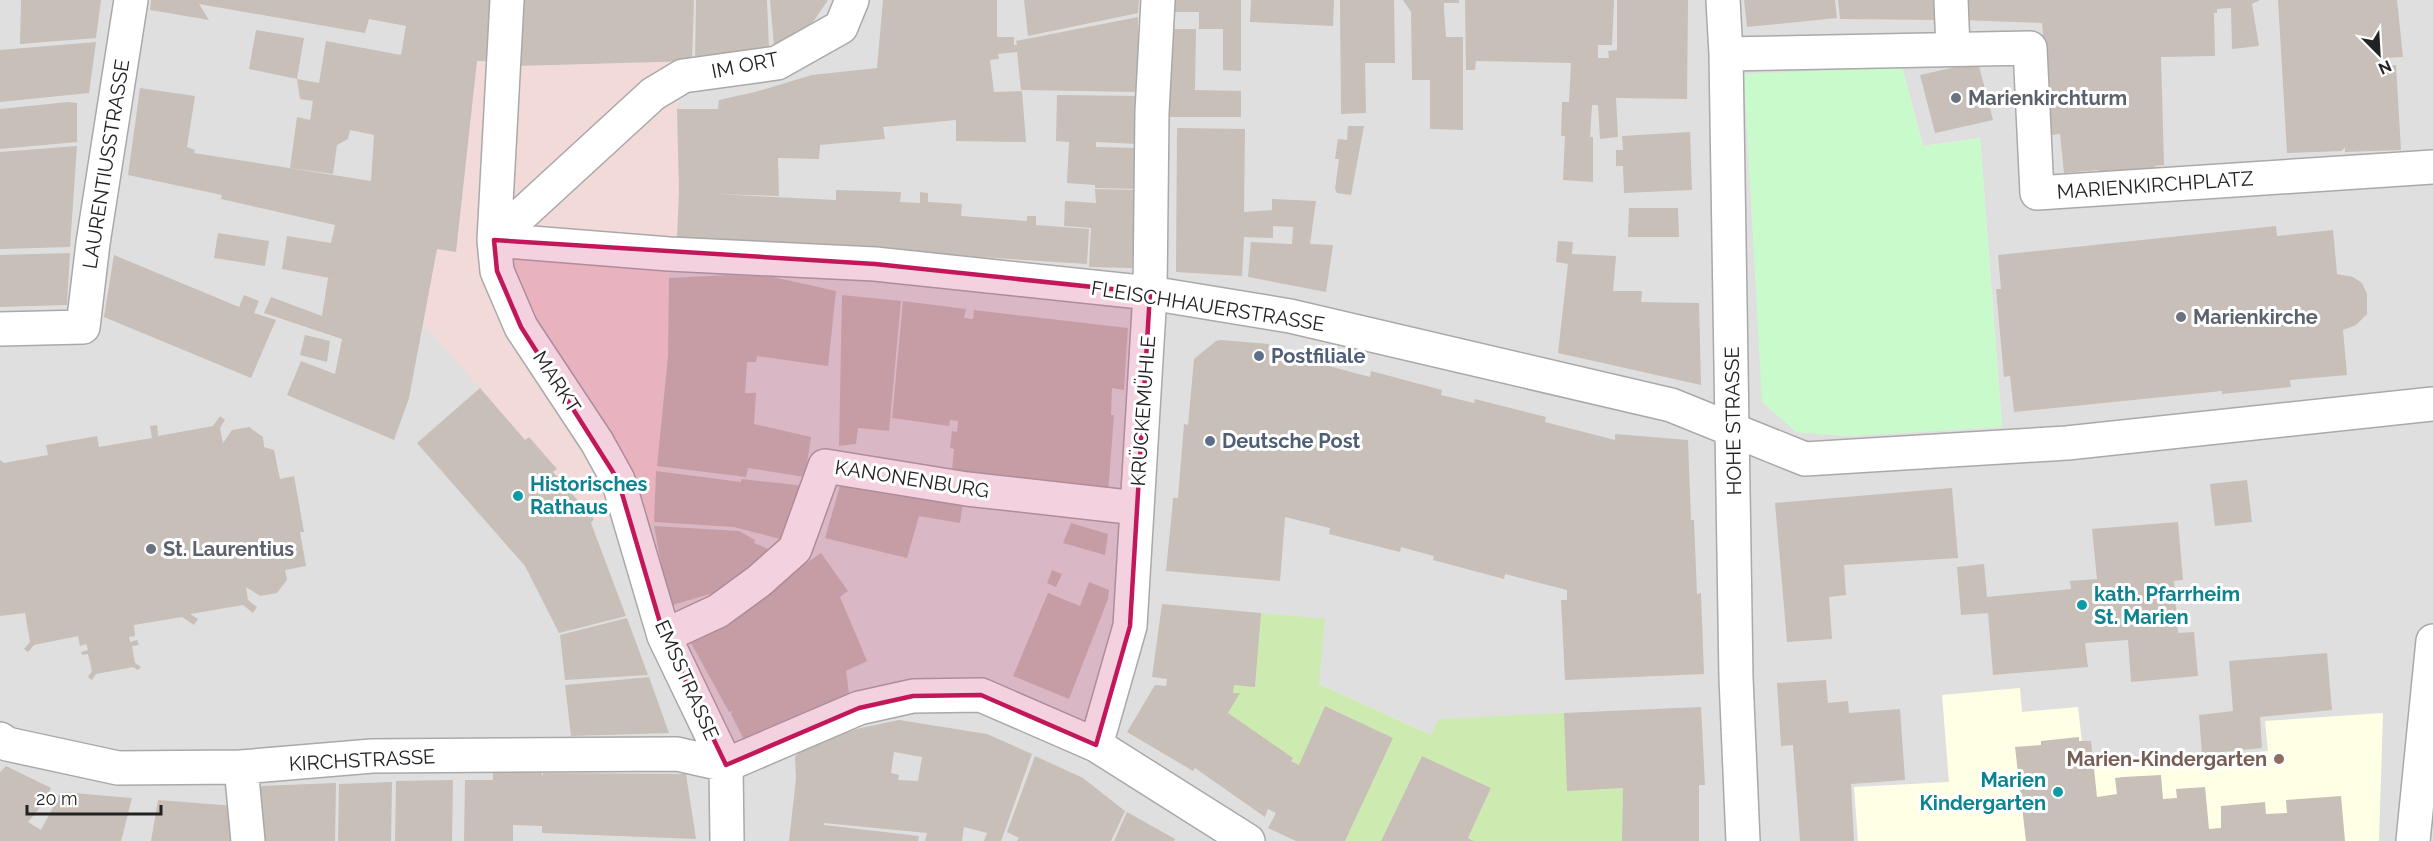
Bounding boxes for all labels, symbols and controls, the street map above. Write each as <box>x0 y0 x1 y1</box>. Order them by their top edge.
north arrow <box>2349 24 2409 84</box>
street label: IM ORT <box>709 47 781 83</box>
text: N <box>2375 56 2394 78</box>
street label: LAURENTIUSSTRASSE <box>78 57 134 271</box>
place label: Marienkirchturm <box>1968 86 2127 110</box>
marker: Marienkirchturm <box>1949 91 1963 105</box>
street label: MARIENKIRCHPLATZ <box>2056 166 2254 204</box>
street label: FLEISCHHAUERSTRASSE <box>1089 276 1327 336</box>
place label: Marienkirche <box>2193 305 2318 329</box>
marker: Marienkirche <box>2174 310 2188 324</box>
street label: KRÜCKEMÜHLE <box>1126 335 1160 487</box>
place label: Postfiliale <box>1271 344 1365 368</box>
street label: MARKT <box>528 346 586 418</box>
street label: HOHE STRASSE <box>1720 346 1746 496</box>
marker: Postfiliale <box>1252 349 1266 363</box>
place label: Deutsche Post <box>1222 429 1361 453</box>
marker: Deutsche Post <box>1203 434 1217 448</box>
street label: KANONENBURG <box>833 455 991 503</box>
place label: Historisches Rathaus <box>530 472 648 519</box>
marker: Historisches Rathaus <box>511 489 525 503</box>
place label: St. Laurentius <box>163 537 294 561</box>
marker: St. Laurentius <box>144 542 158 556</box>
place label: kath. Pfarrheim St. Marien <box>2094 582 2240 629</box>
marker: kath. Pfarrheim St. Marien <box>2075 598 2089 612</box>
street label: EMSSTRASSE <box>650 616 724 744</box>
street label: KIRCHSTRASSE <box>288 744 436 776</box>
place label: Marien-Kindergarten <box>2066 747 2267 771</box>
marker: Marien-Kindergarten <box>2272 752 2286 766</box>
place label: Marien Kindergarten <box>1919 768 2046 815</box>
scale bar <box>27 778 160 816</box>
marker: Marien Kindergarten <box>2051 785 2065 799</box>
text: 20 m <box>36 788 78 809</box>

